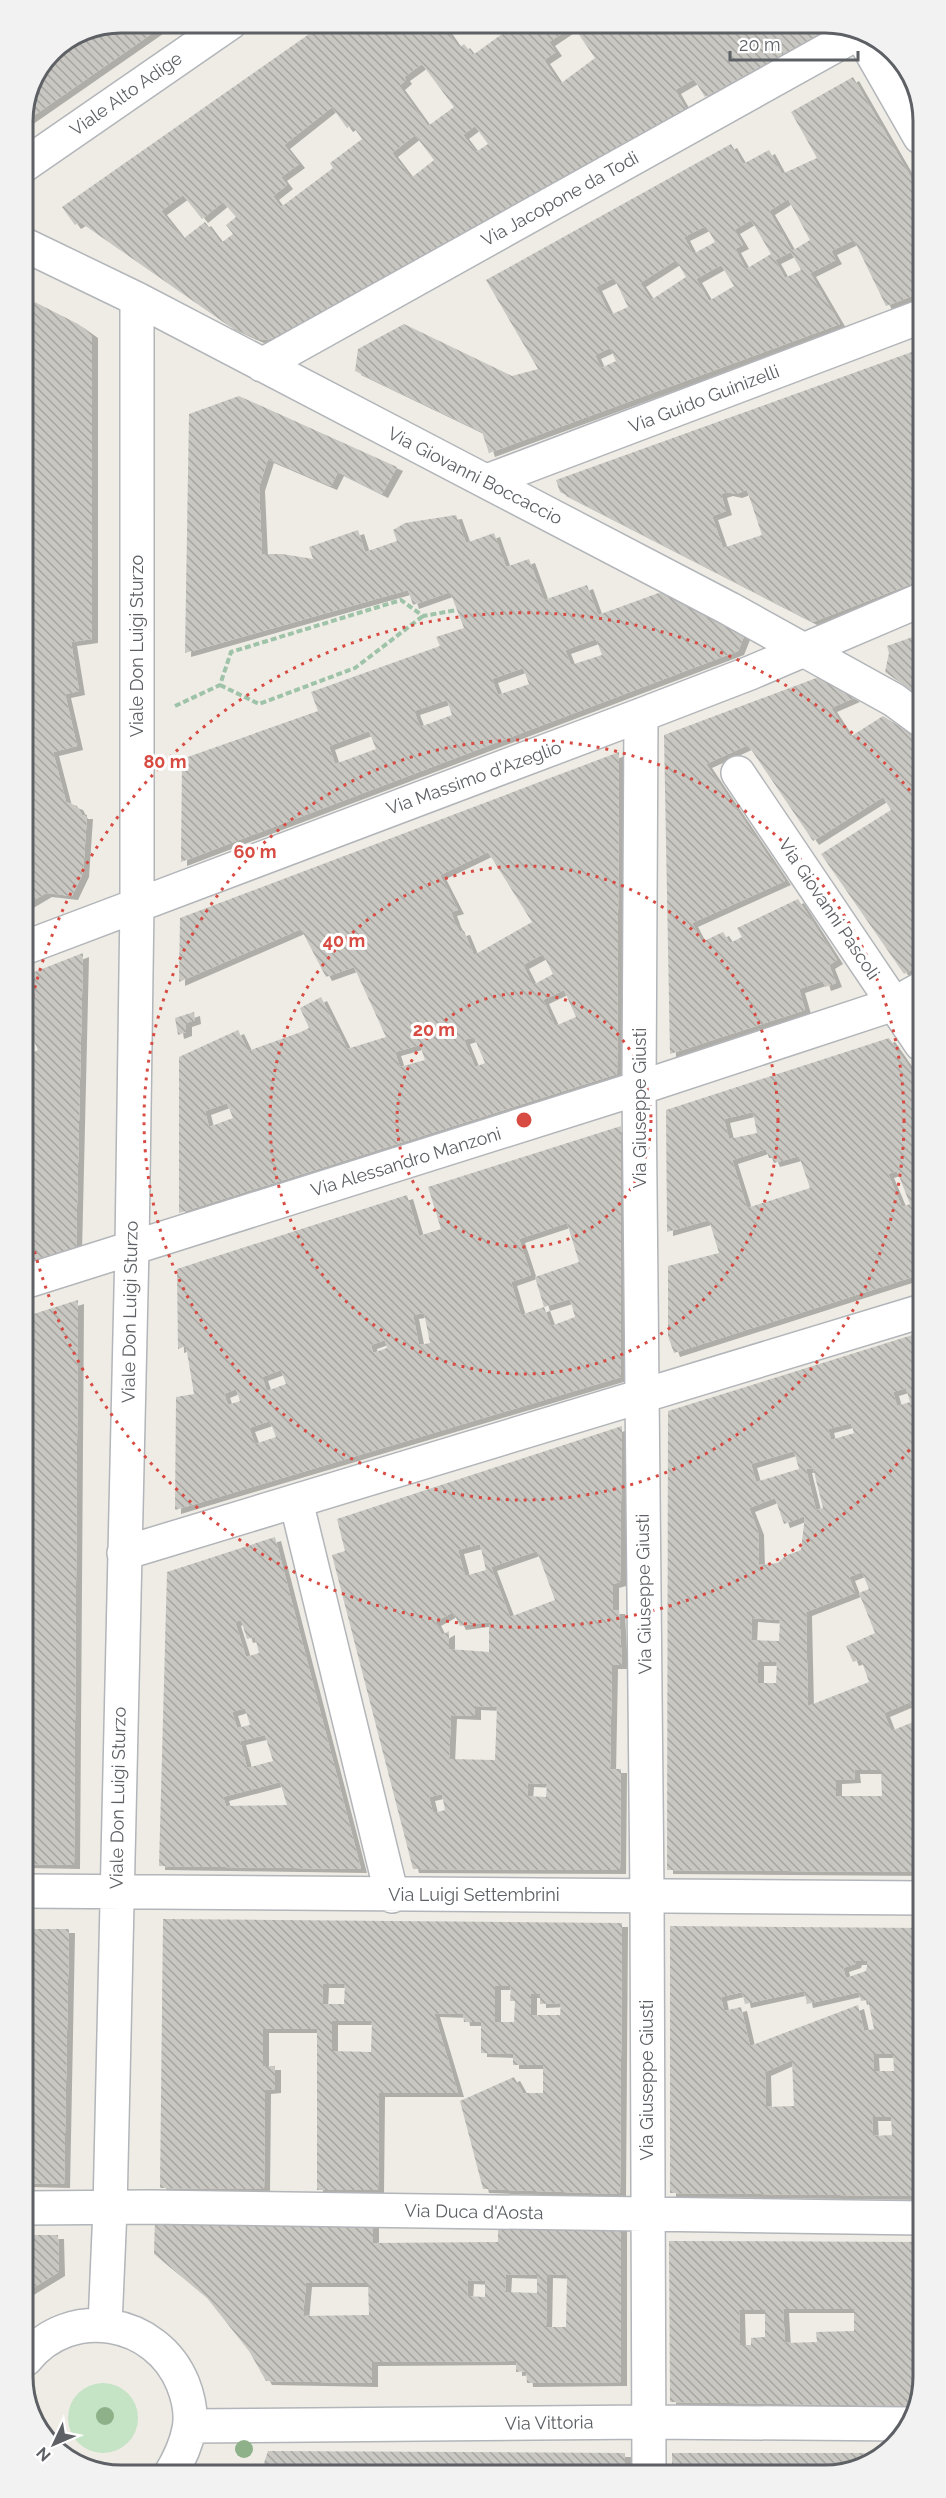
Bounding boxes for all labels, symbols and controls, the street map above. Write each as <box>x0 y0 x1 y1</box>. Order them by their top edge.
scale bar <box>730 24 858 62</box>
text: 20 m <box>739 34 781 55</box>
street label: Viale Alto Adige <box>66 47 186 140</box>
street label: Via Jacopone da Todi <box>478 147 642 250</box>
street label: Via Guido Guinizelli <box>626 360 782 437</box>
street label: Via Giovanni Boccaccio <box>385 422 566 529</box>
street label: Viale Don Luigi Sturzo <box>126 554 147 737</box>
street label: Via Massimo d'Azeglio <box>383 736 565 819</box>
text: 80 m <box>143 751 187 772</box>
street label: Via Giovanni Pascoli <box>774 834 884 983</box>
text: 60 m <box>233 841 277 862</box>
text: 40 m <box>323 930 365 951</box>
text: 20 m <box>413 1019 455 1040</box>
street label: Via Giuseppe Giusti <box>629 1028 650 1188</box>
centre of rings <box>514 1110 534 1130</box>
street label: Via Alessandro Manzoni <box>308 1123 503 1200</box>
street label: Viale Don Luigi Sturzo <box>117 1220 142 1403</box>
street label: Via Giuseppe Giusti <box>632 1513 655 1675</box>
street label: Viale Don Luigi Sturzo <box>105 1706 130 1889</box>
street label: Via Luigi Settembrini <box>388 1884 560 1905</box>
street label: Via Giuseppe Giusti <box>636 2000 657 2160</box>
street label: Via Duca d'Aosta <box>404 2200 544 2223</box>
street label: Via Vittoria <box>504 2411 594 2434</box>
north arrow <box>24 2414 84 2474</box>
text: N <box>32 2443 55 2465</box>

